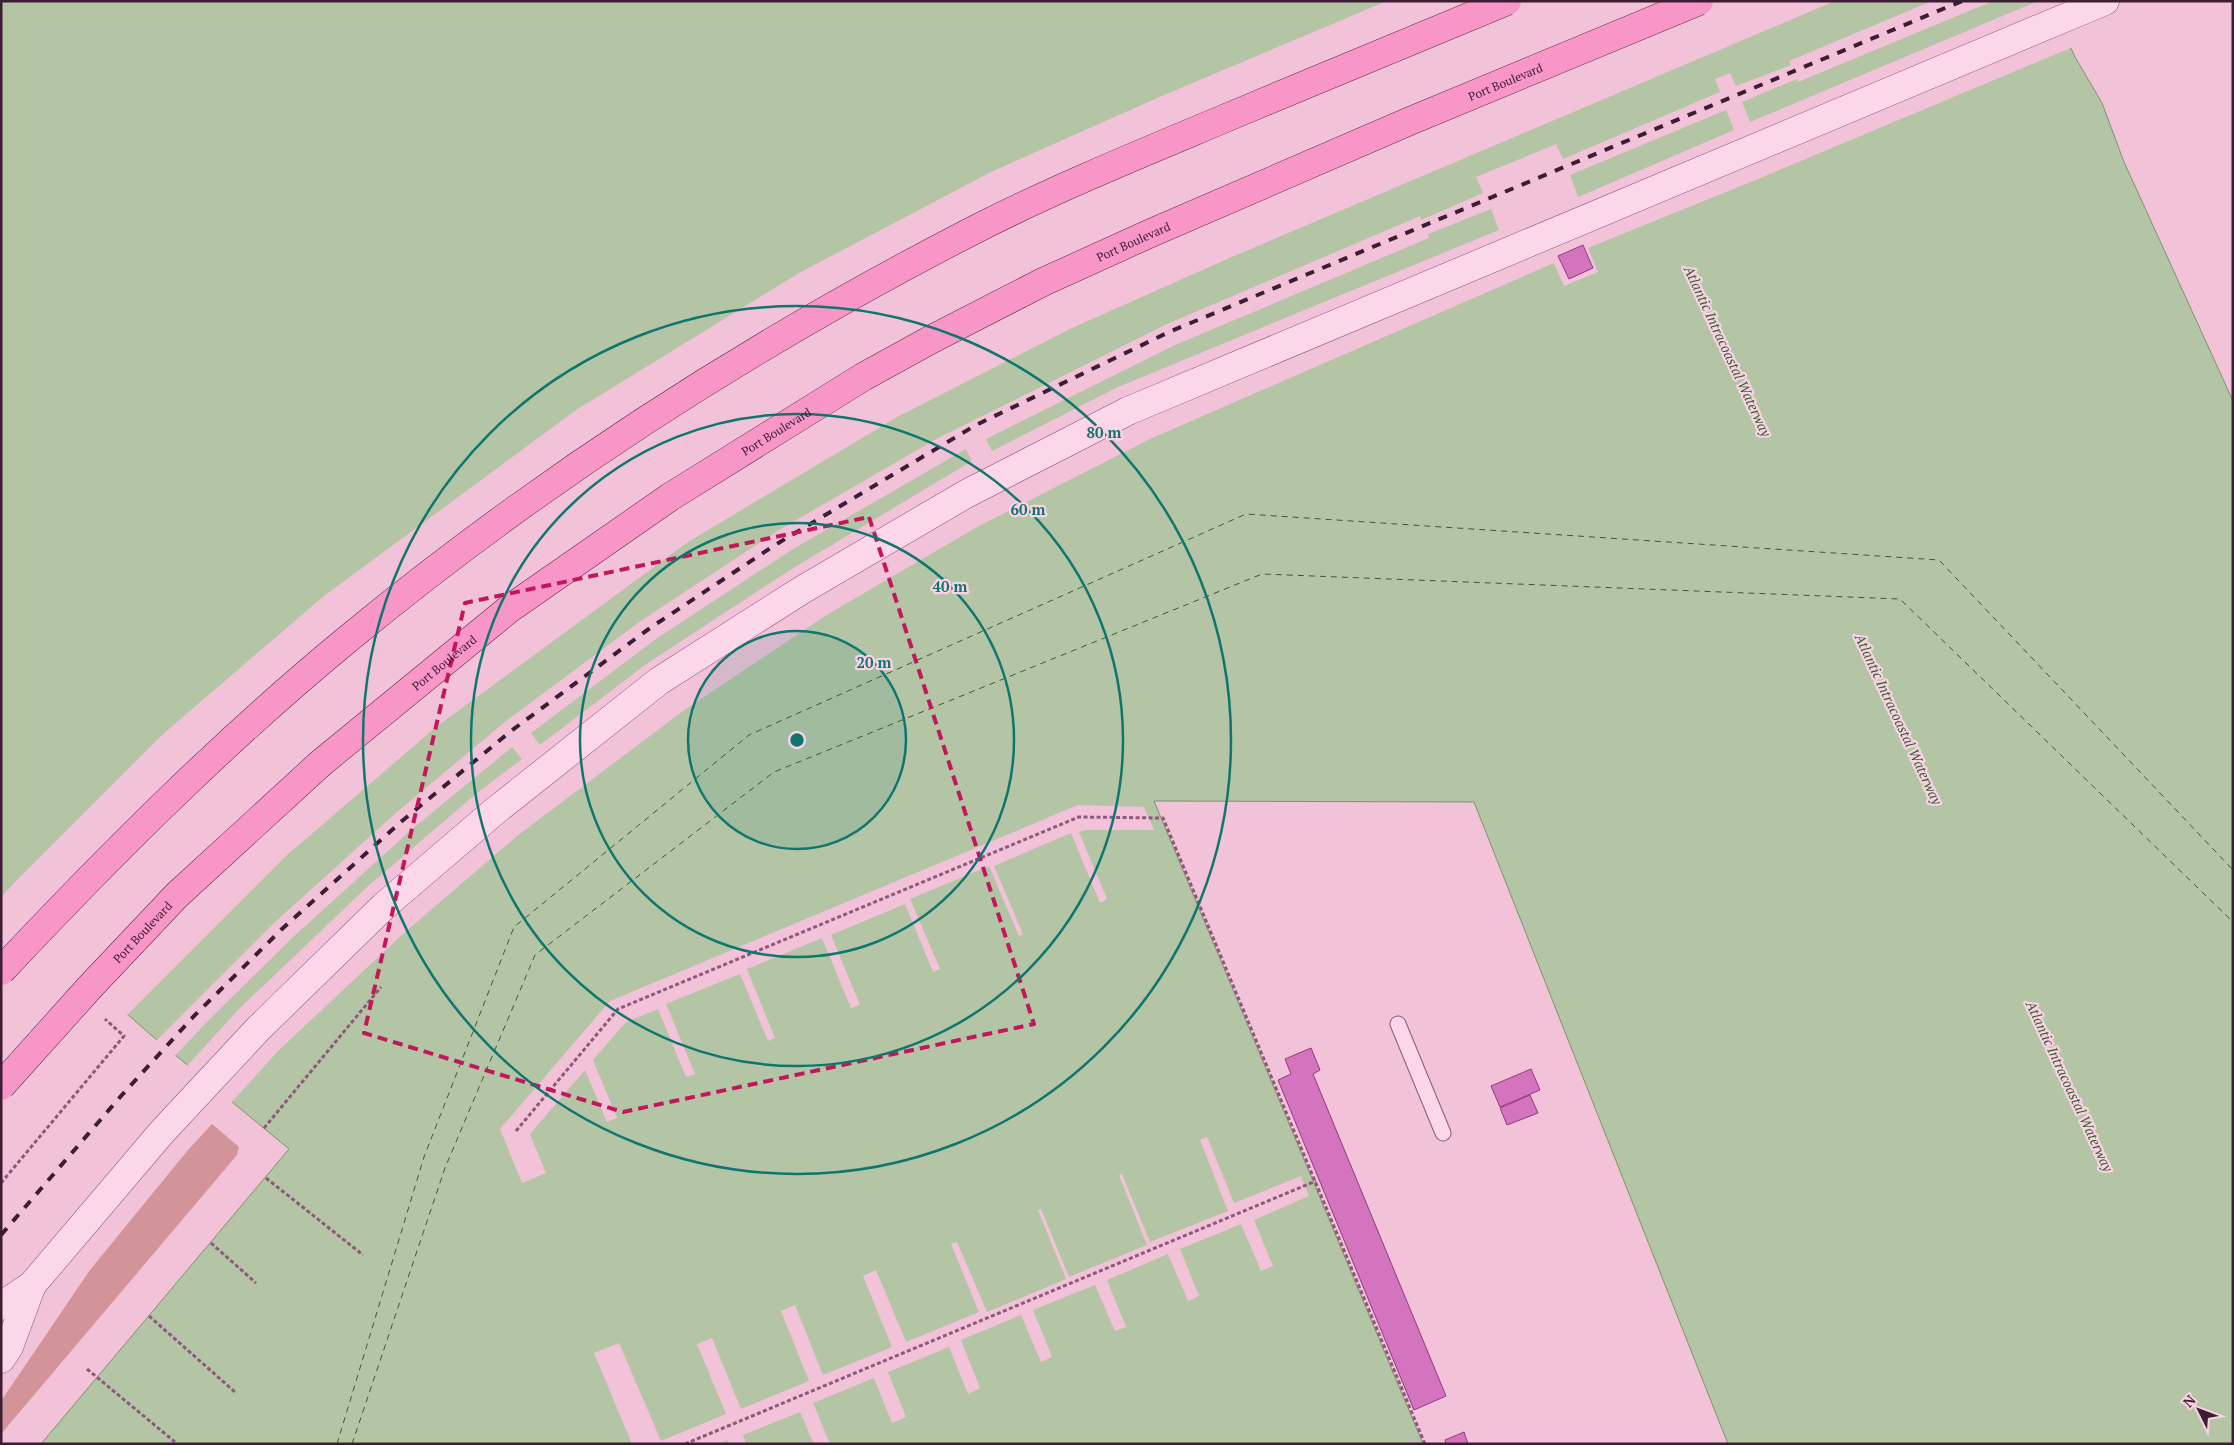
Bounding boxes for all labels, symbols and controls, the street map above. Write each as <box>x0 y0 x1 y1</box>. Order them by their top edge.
street label: Port Boulevard <box>1466 59 1545 104</box>
street label: Port Boulevard <box>1094 218 1173 264</box>
water label: Atlantic Intracoastal Waterway <box>1680 262 1776 440</box>
street label: Port Boulevard <box>738 404 814 458</box>
text: 80 m <box>1087 422 1122 442</box>
text: 60 m <box>1011 499 1046 519</box>
text: 40 m <box>933 576 968 596</box>
water label: Atlantic Intracoastal Waterway <box>1851 630 1947 808</box>
street label: Port Boulevard <box>409 631 480 693</box>
text: 20 m <box>857 652 892 672</box>
centre of rings <box>788 731 806 749</box>
street label: Port Boulevard <box>109 898 175 966</box>
water label: Atlantic Intracoastal Waterway <box>2022 997 2118 1175</box>
north arrow <box>2174 1385 2224 1435</box>
text: N <box>2178 1390 2200 1411</box>

